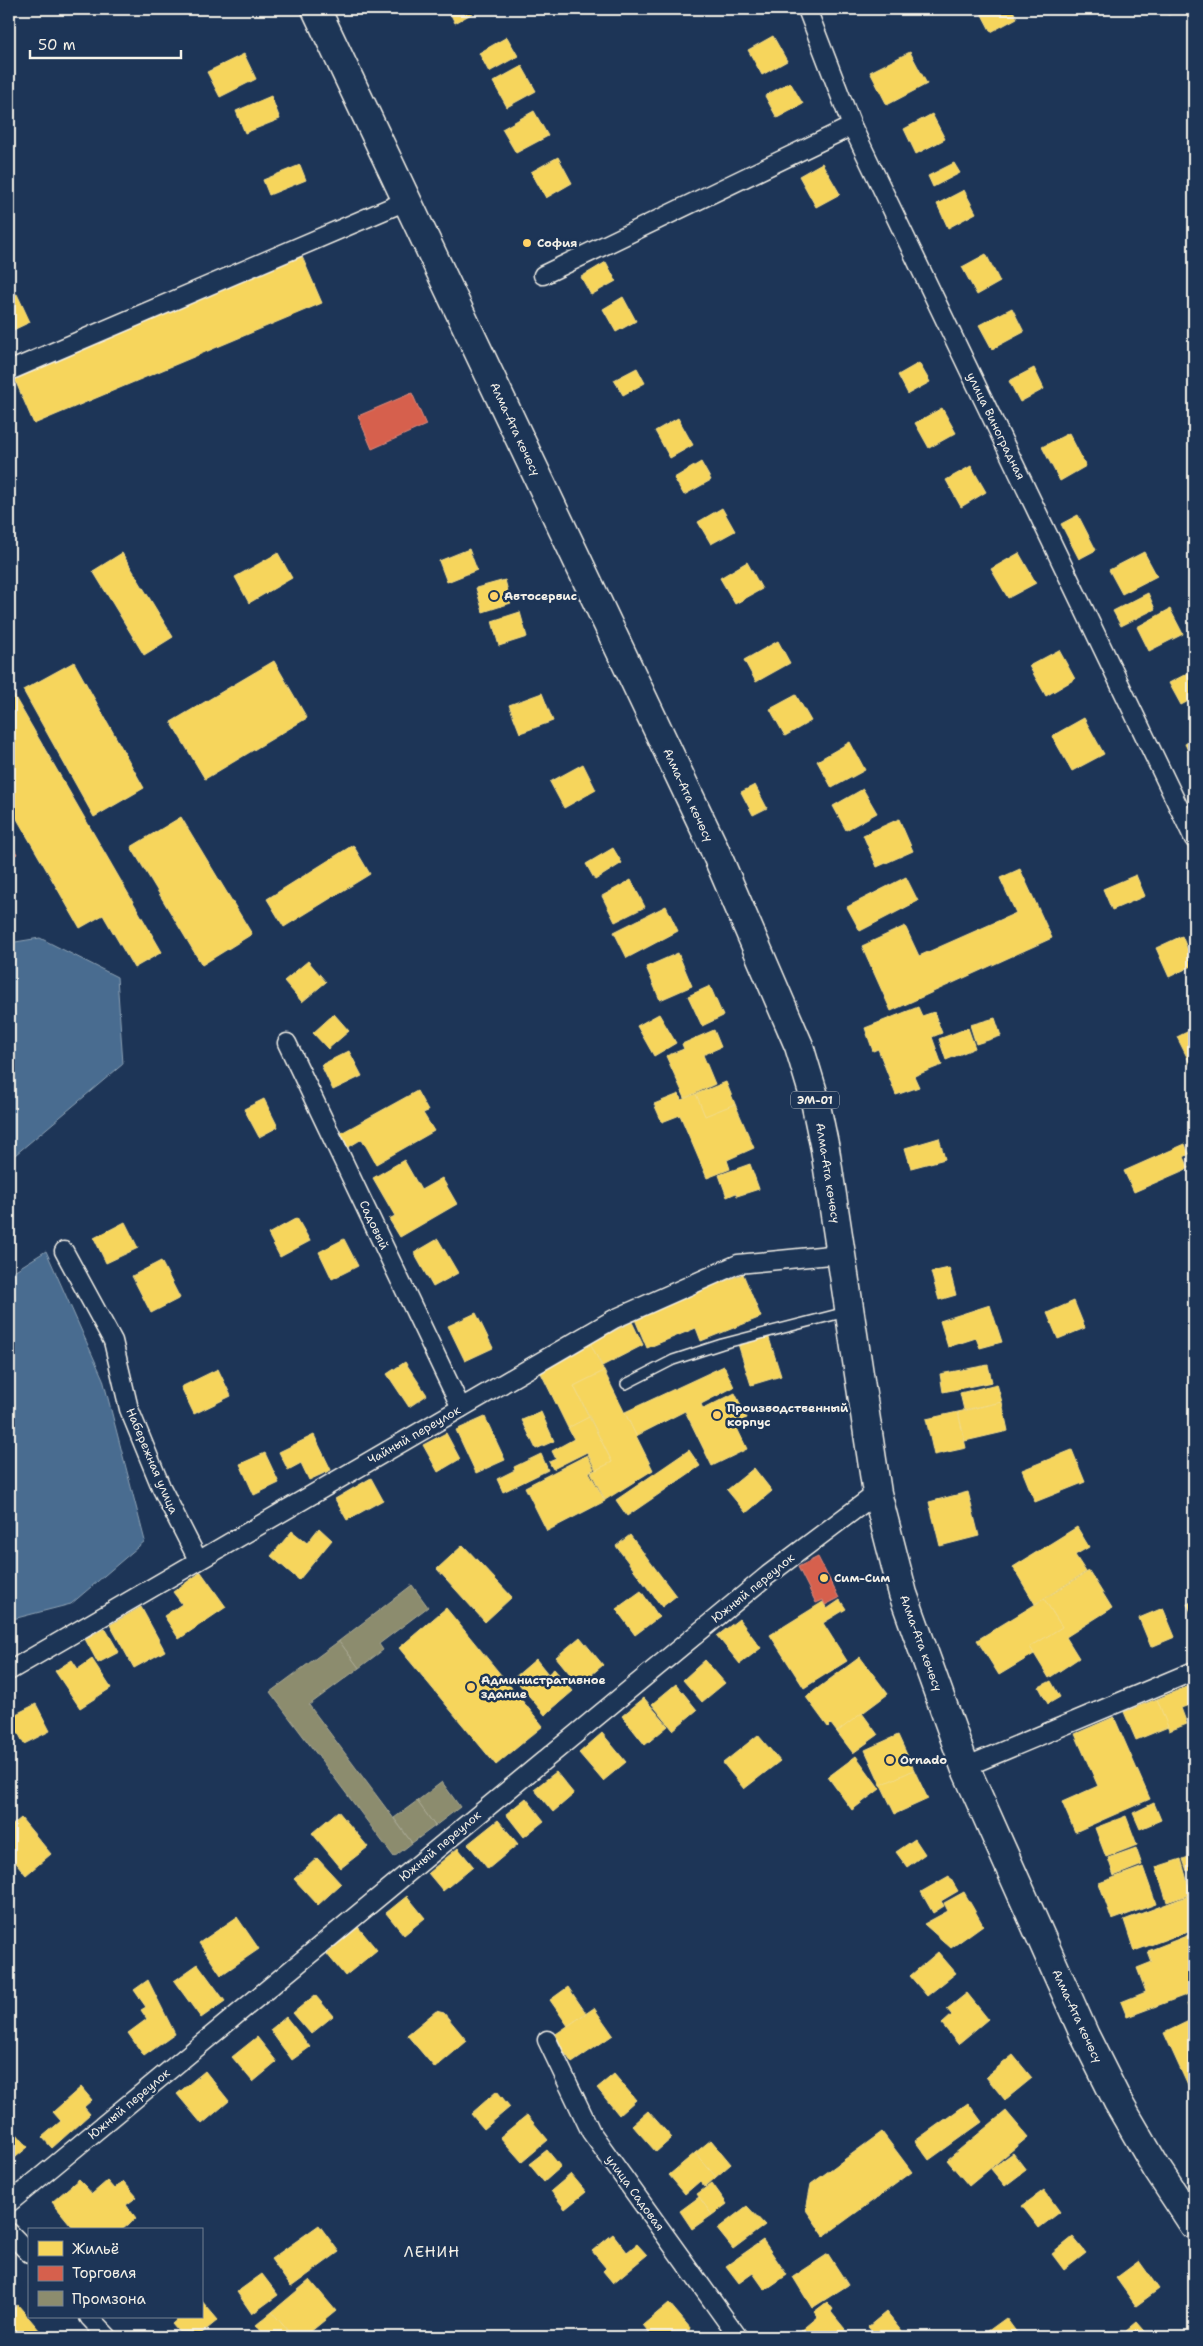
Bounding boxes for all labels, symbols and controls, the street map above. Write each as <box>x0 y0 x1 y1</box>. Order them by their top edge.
scale bar <box>30 28 181 60</box>
text: 50 m <box>38 35 76 55</box>
place label: София <box>537 235 577 251</box>
marker: София <box>521 237 533 249</box>
street label: улица Виноградная <box>963 370 1029 482</box>
street label: Алма-Ата көчөсү <box>486 380 544 478</box>
place label: Автосервис <box>504 588 577 604</box>
marker: Автосервис <box>488 590 500 602</box>
street label: Алма-Ата көчөсү <box>659 746 717 844</box>
road number: ЭМ-01 <box>791 1092 839 1108</box>
street label: Алма-Ата көчөсү <box>812 1122 844 1224</box>
street label: Садовый <box>356 1198 392 1252</box>
place label: Производственный корпус <box>727 1400 849 1430</box>
street label: Чайный переулок <box>365 1402 464 1468</box>
street label: Набережная улица <box>122 1405 182 1517</box>
marker: Производственный корпус <box>711 1409 723 1421</box>
street label: Южный переулок <box>708 1549 798 1626</box>
place label: Сим-Сим <box>834 1570 890 1586</box>
marker: Сим-Сим <box>818 1572 830 1584</box>
street label: Алма-Ата көчөсү <box>896 1593 946 1693</box>
place label: Административное здание <box>481 1672 606 1702</box>
marker: Административное здание <box>465 1681 477 1693</box>
place label: Ornado <box>900 1752 947 1768</box>
marker: Ornado <box>884 1754 896 1766</box>
street label: Южный переулок <box>396 1807 485 1885</box>
street label: Алма-Ата көчөсү <box>1048 1967 1106 2065</box>
street label: Южный переулок <box>85 2065 174 2143</box>
street label: улица Садовая <box>602 2152 668 2234</box>
legend <box>28 2228 202 2318</box>
text: Жильё <box>72 2239 119 2259</box>
district label: ЛЕНИН <box>404 2242 460 2262</box>
text: Торговля <box>72 2263 137 2283</box>
text: Промзона <box>72 2289 147 2309</box>

